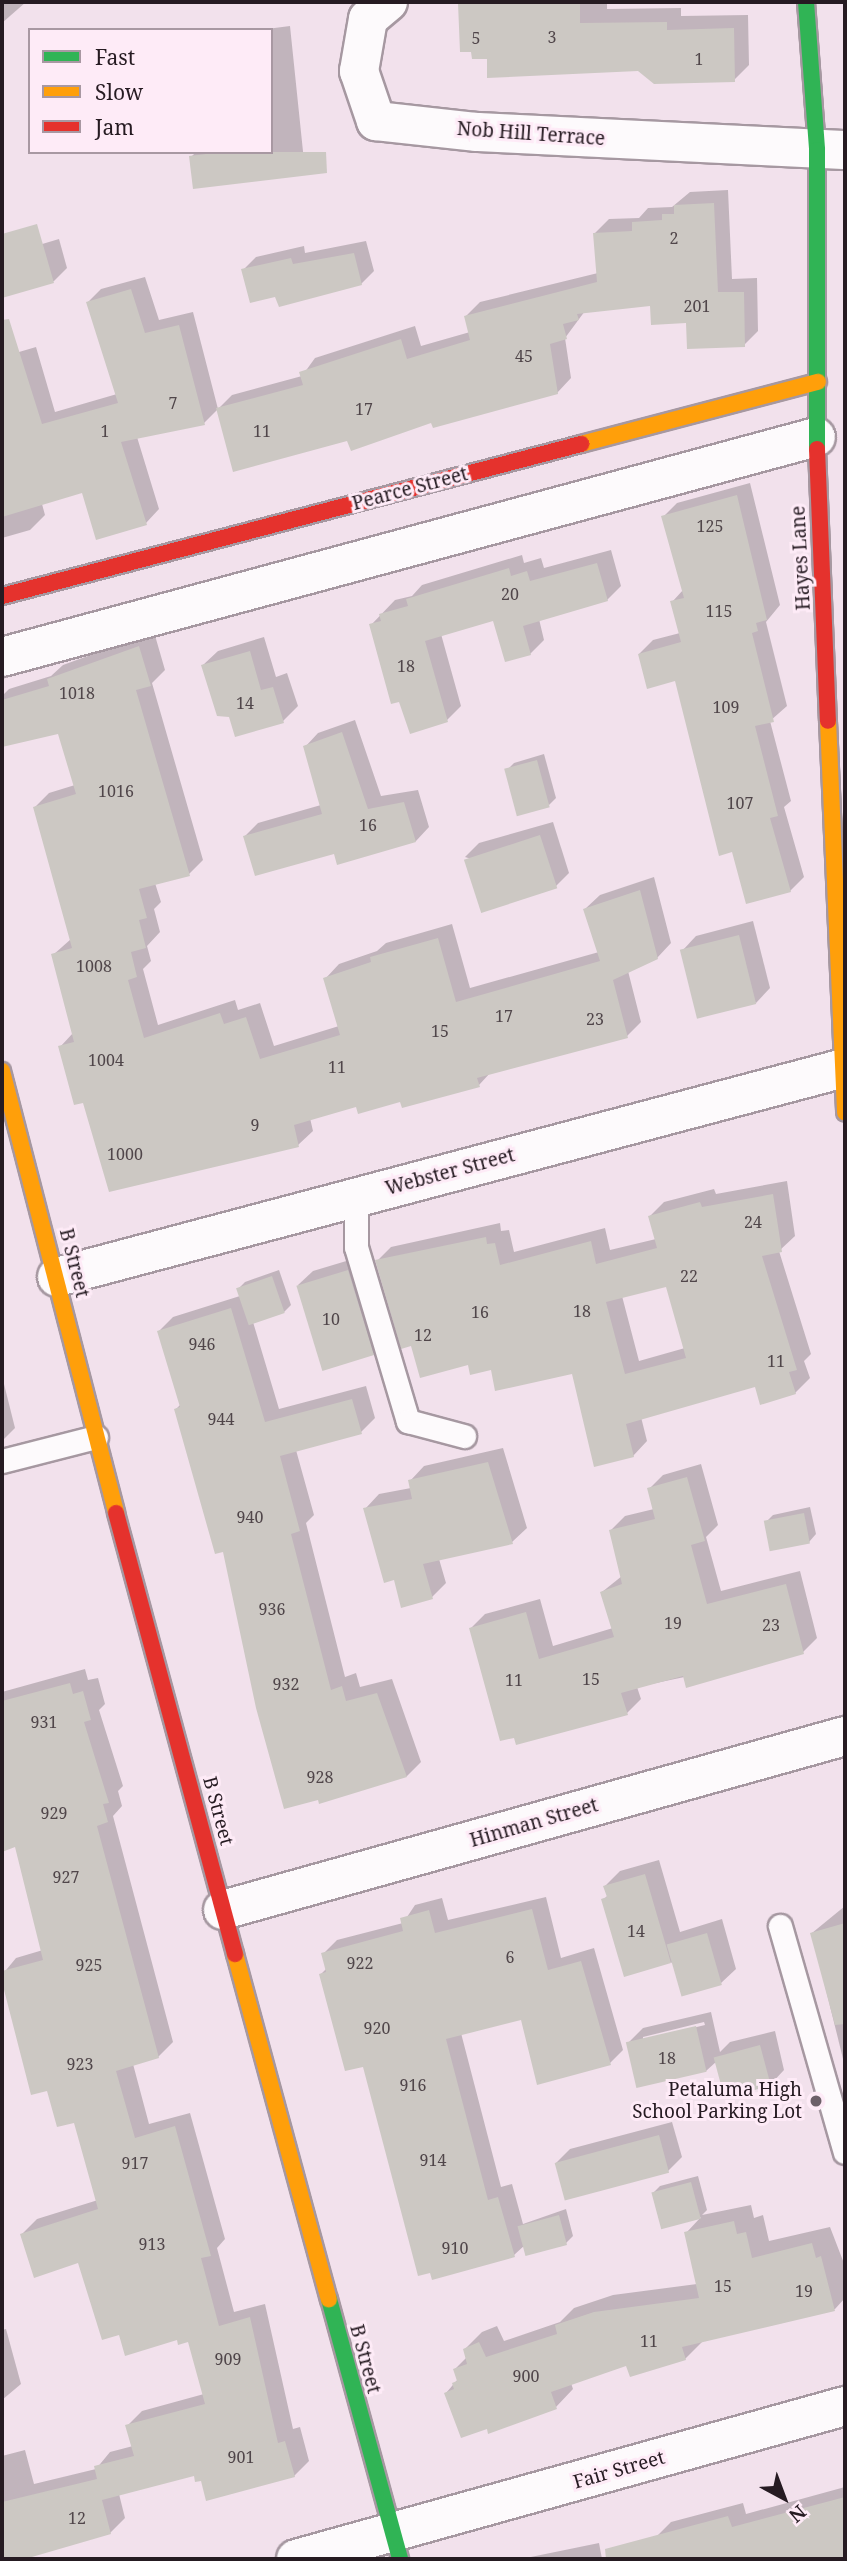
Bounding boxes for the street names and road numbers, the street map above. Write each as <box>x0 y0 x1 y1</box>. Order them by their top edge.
street label: Nob Hill Terrace <box>456 117 606 151</box>
street label: Pearce Street <box>350 463 470 515</box>
street label: Hayes Lane <box>787 505 815 611</box>
street label: Webster Street <box>383 1144 517 1200</box>
street label: B Street <box>54 1226 94 1300</box>
street label: B Street <box>198 1774 238 1848</box>
street label: Hinman Street <box>467 1794 601 1852</box>
street label: B Street <box>345 2322 385 2396</box>
street label: Fair Street <box>571 2446 667 2494</box>

